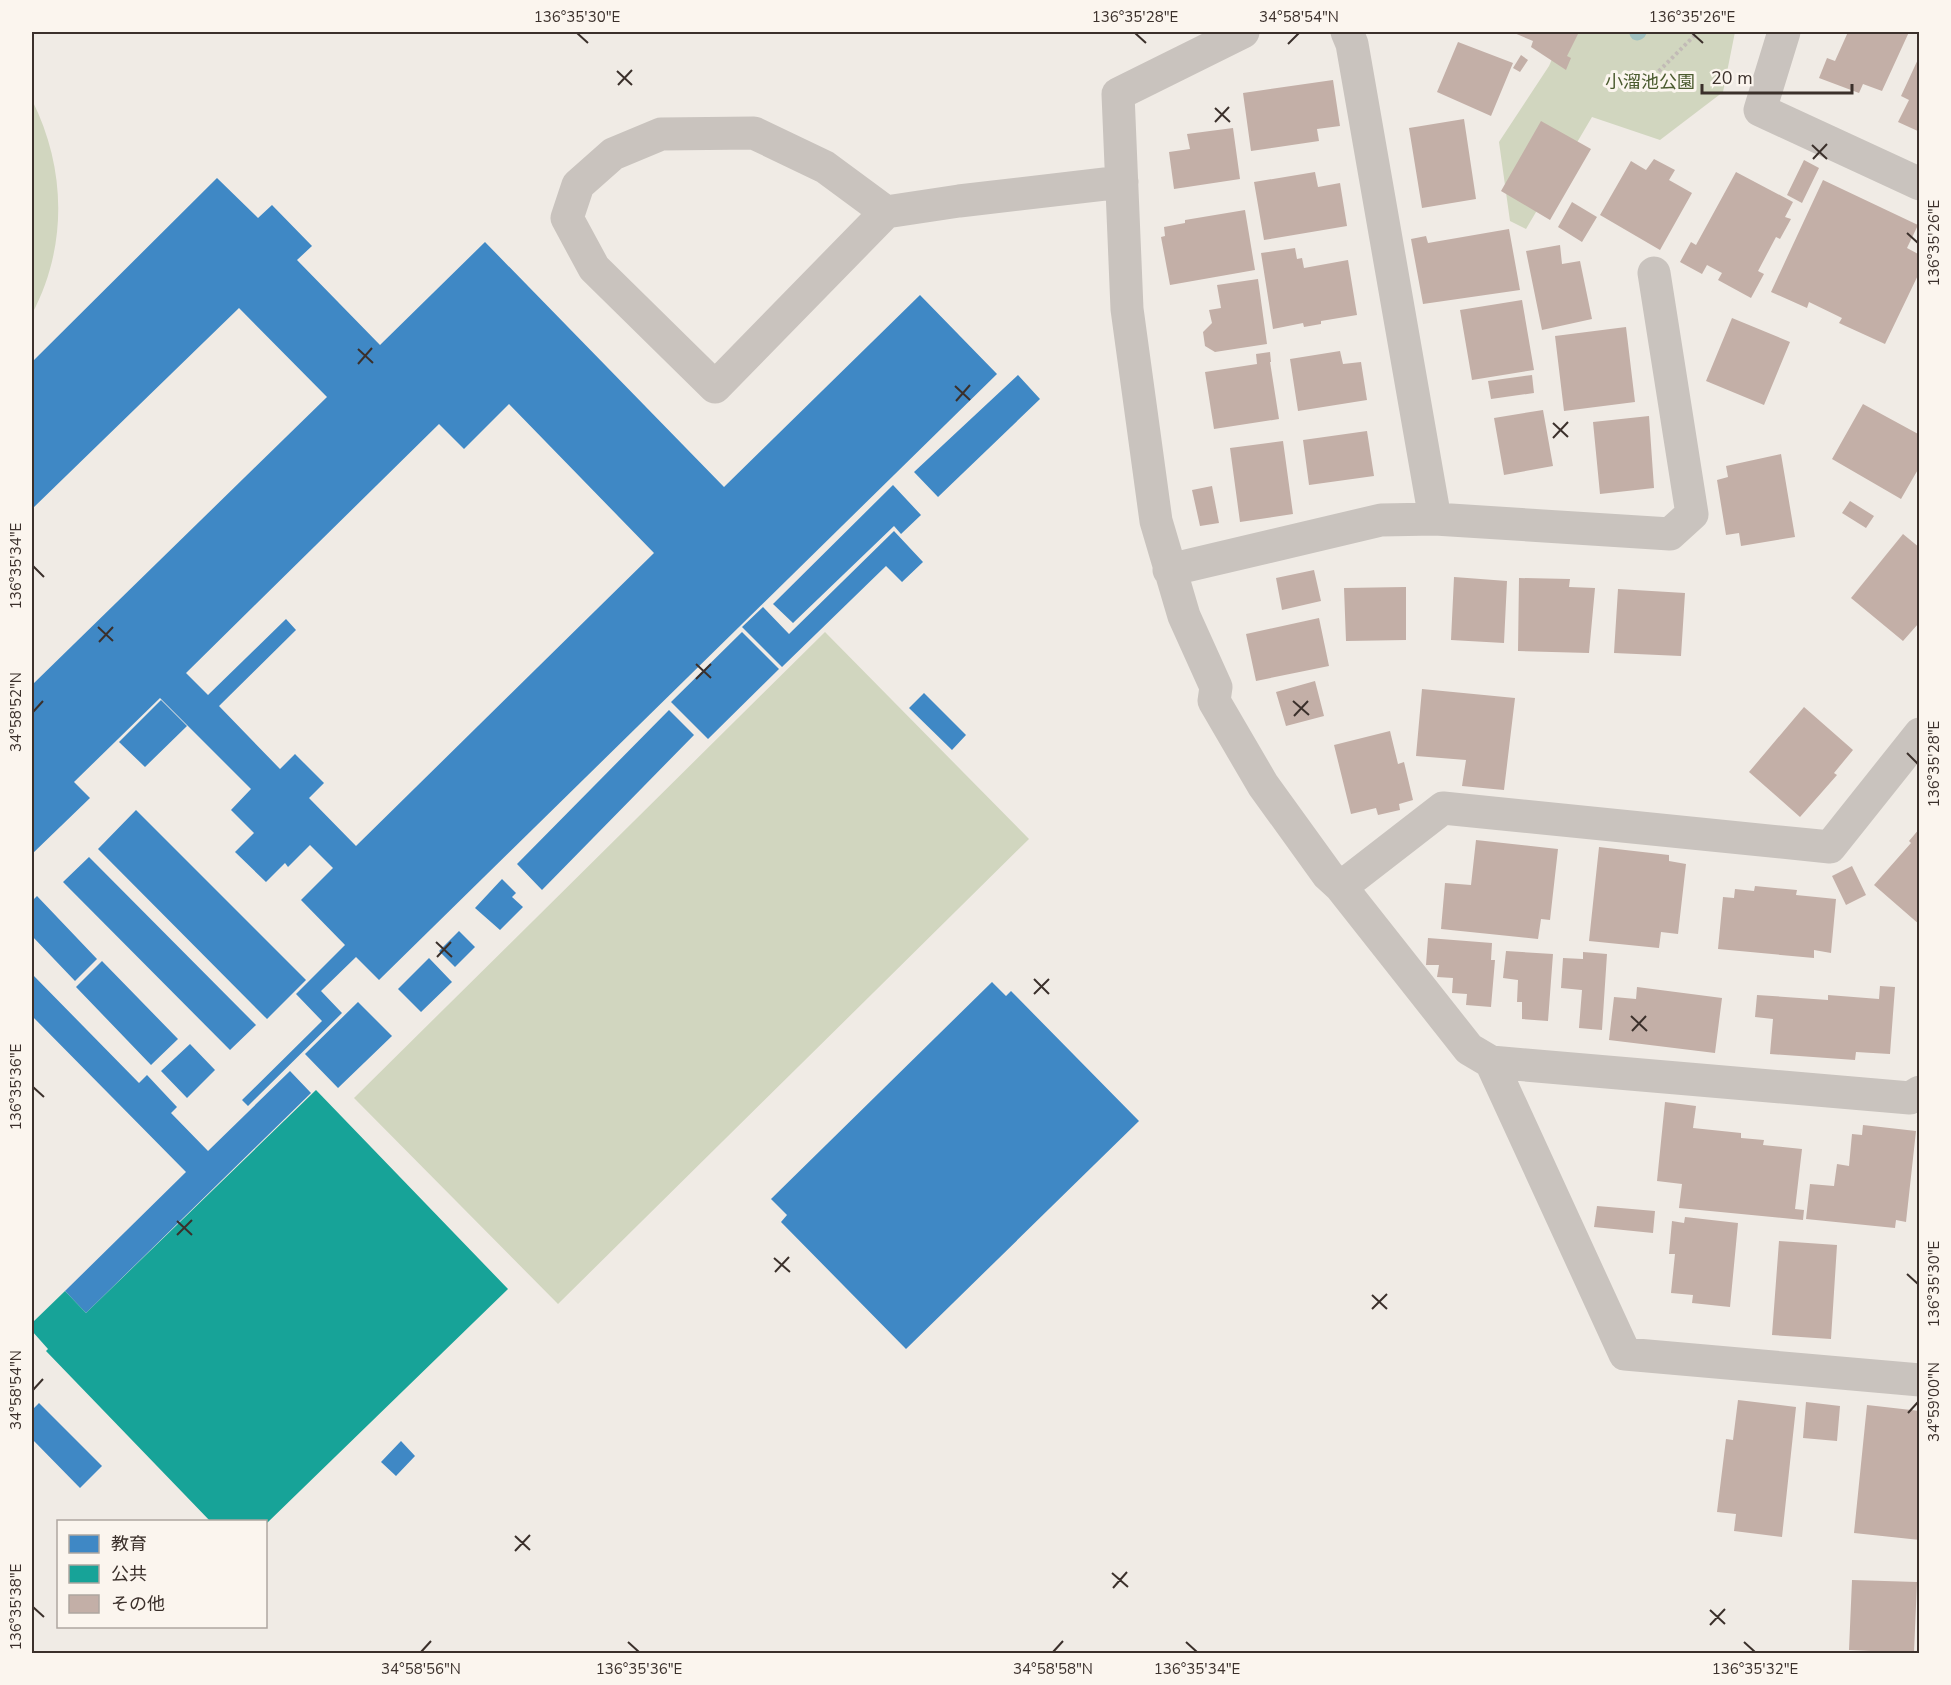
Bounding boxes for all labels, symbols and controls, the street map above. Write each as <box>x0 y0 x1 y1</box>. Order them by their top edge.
text: 136°35'30"E <box>534 7 620 27</box>
text: 136°35'28"E <box>1092 7 1178 27</box>
text: 34°58'54"N <box>1259 7 1339 27</box>
text: 136°35'26"E <box>1649 7 1735 27</box>
scale bar <box>1702 57 1852 95</box>
text: 20 m <box>1711 66 1753 90</box>
park label: 小溜池公園 <box>1605 70 1695 94</box>
text: 136°35'26"E <box>1924 200 1944 286</box>
text: 136°35'34"E <box>6 523 26 609</box>
text: 34°58'52"N <box>6 672 26 752</box>
text: 136°35'28"E <box>1924 721 1944 807</box>
text: 136°35'36"E <box>6 1044 26 1130</box>
text: 136°35'30"E <box>1924 1241 1944 1327</box>
text: 34°58'54"N <box>6 1350 26 1430</box>
text: 34°59'00"N <box>1924 1362 1944 1442</box>
legend <box>57 1520 267 1628</box>
text: 教育 <box>111 1532 147 1556</box>
text: 公共 <box>111 1562 147 1586</box>
text: 136°35'38"E <box>6 1564 26 1650</box>
text: その他 <box>111 1592 165 1616</box>
text: 34°58'56"N <box>381 1659 461 1679</box>
text: 136°35'36"E <box>596 1659 682 1679</box>
text: 34°58'58"N <box>1013 1659 1093 1679</box>
text: 136°35'34"E <box>1154 1659 1240 1679</box>
text: 136°35'32"E <box>1712 1659 1798 1679</box>

